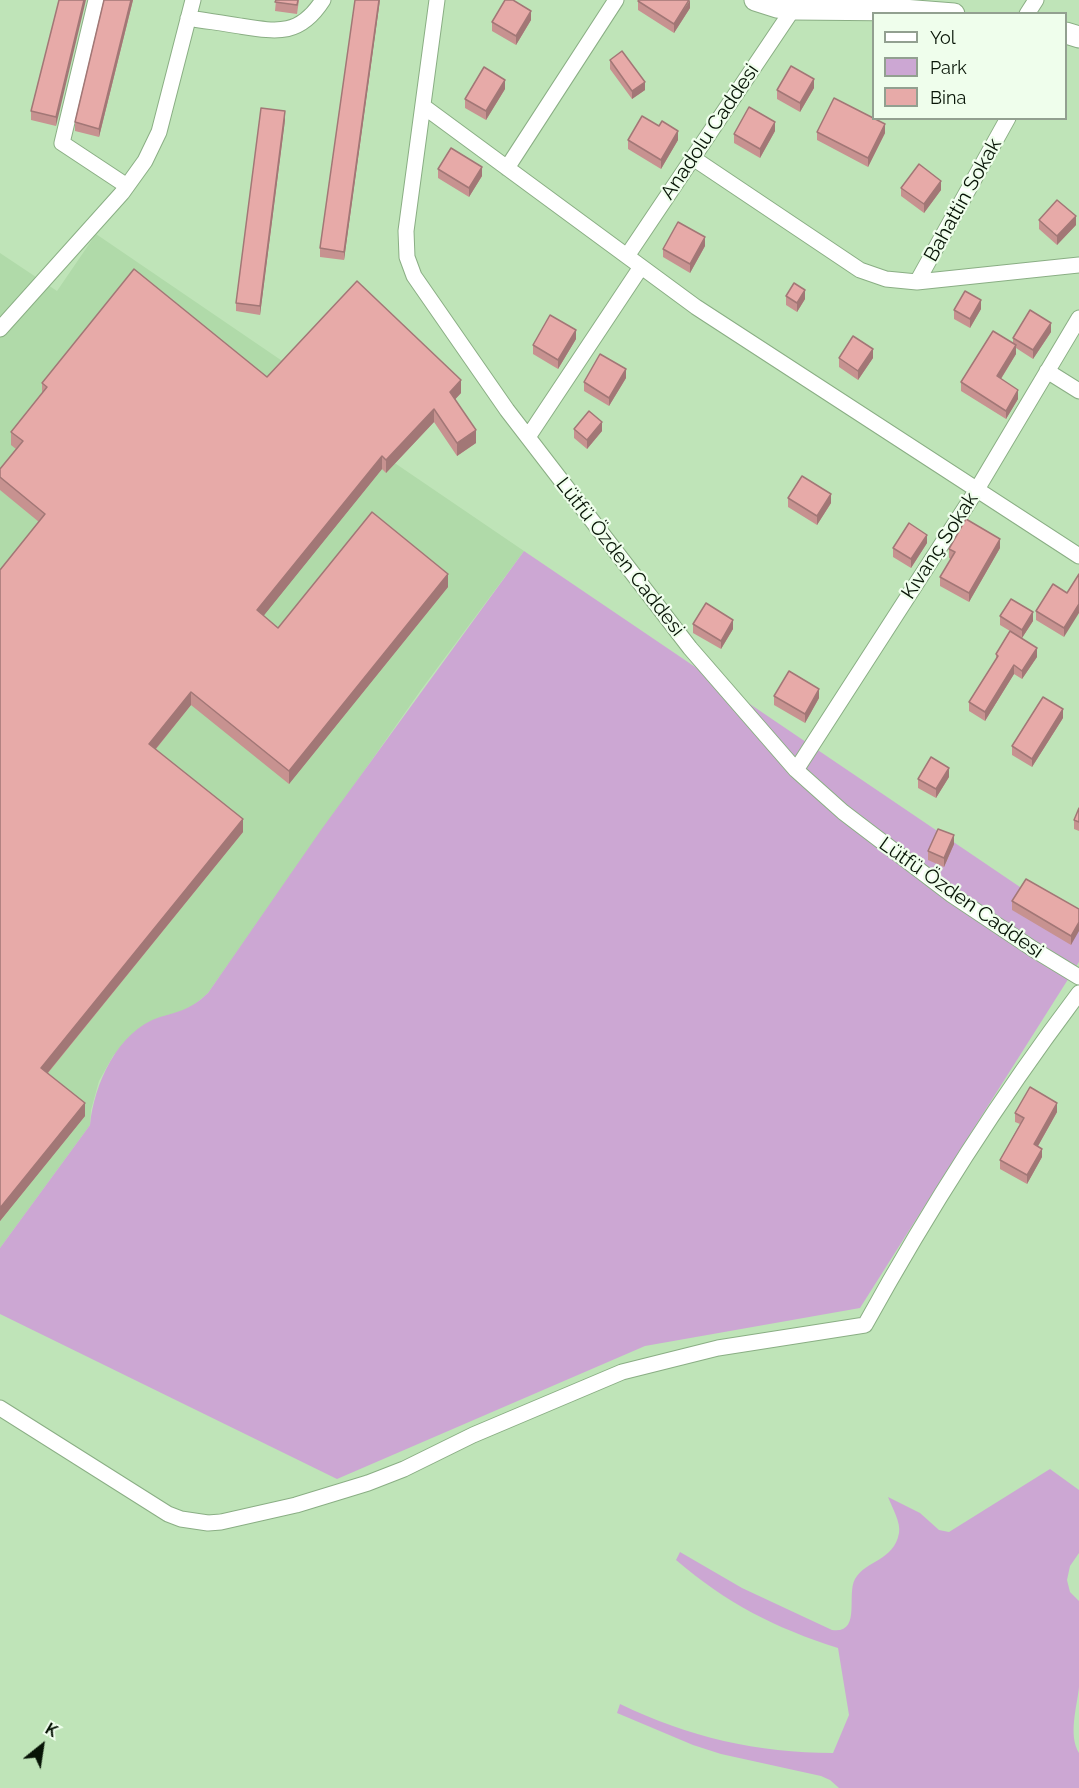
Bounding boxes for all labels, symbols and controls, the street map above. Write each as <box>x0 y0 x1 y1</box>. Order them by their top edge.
legend <box>872 12 1067 120</box>
text: Yol <box>930 27 956 48</box>
text: Park <box>930 57 967 78</box>
street label: Anadolu Caddesi <box>656 60 764 204</box>
text: Bina <box>930 87 966 108</box>
street label: Bahattin Sokak <box>919 134 1007 266</box>
street label: Lütfü Özden Caddesi <box>551 473 689 641</box>
street label: Kıvanç Sokak <box>897 488 983 604</box>
street label: Lütfü Özden Caddesi <box>874 832 1048 964</box>
north arrow <box>12 1716 72 1776</box>
text: K <box>42 1719 61 1741</box>

